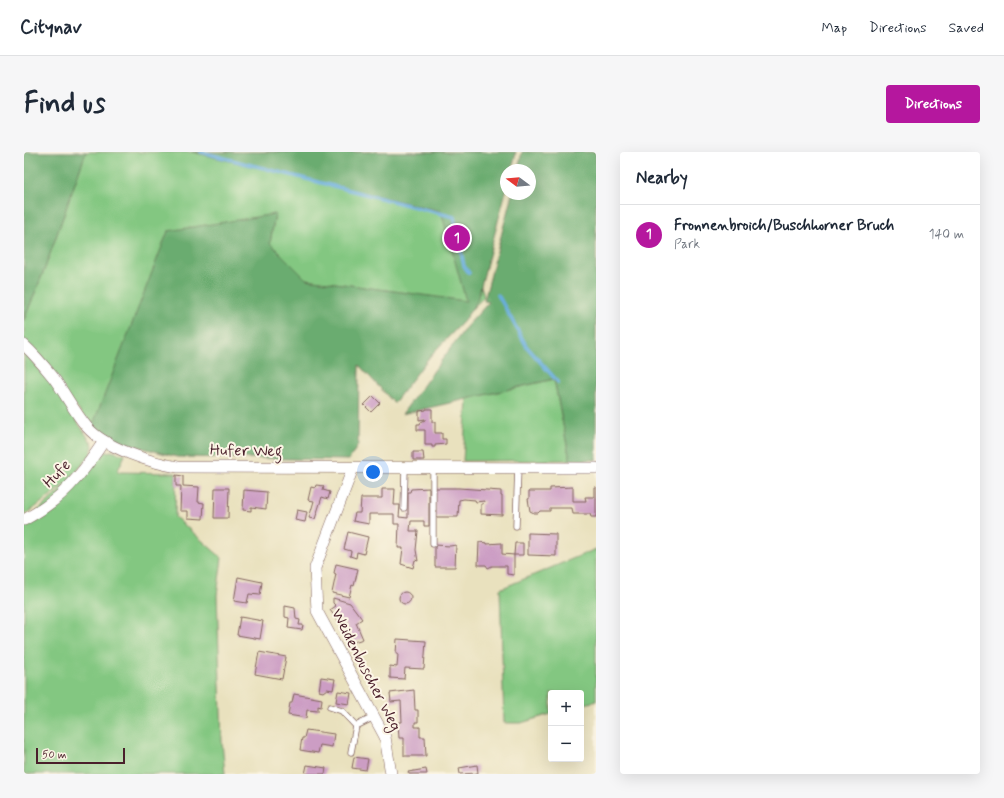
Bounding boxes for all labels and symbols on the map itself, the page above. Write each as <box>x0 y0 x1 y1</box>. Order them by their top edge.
north arrow <box>500 164 536 200</box>
pin: 1 <box>444 223 470 253</box>
street label: Hufer Weg <box>210 440 282 463</box>
street label: Hufe <box>38 455 76 493</box>
your location <box>363 462 383 482</box>
street label: Weidenbuscher Weg <box>325 605 406 735</box>
scale bar <box>36 746 125 765</box>

